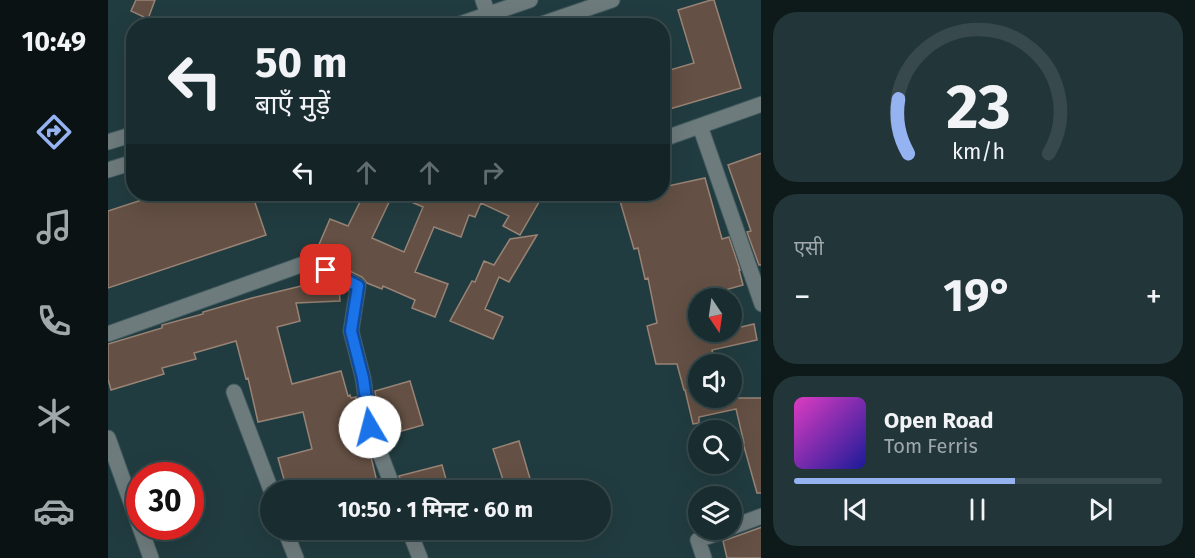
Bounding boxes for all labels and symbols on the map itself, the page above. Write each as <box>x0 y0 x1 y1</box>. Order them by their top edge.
pin <box>300 244 351 295</box>
north arrow <box>688 288 742 342</box>
position arrow <box>338 395 402 459</box>
speed limit sign: 30 <box>126 462 204 540</box>

